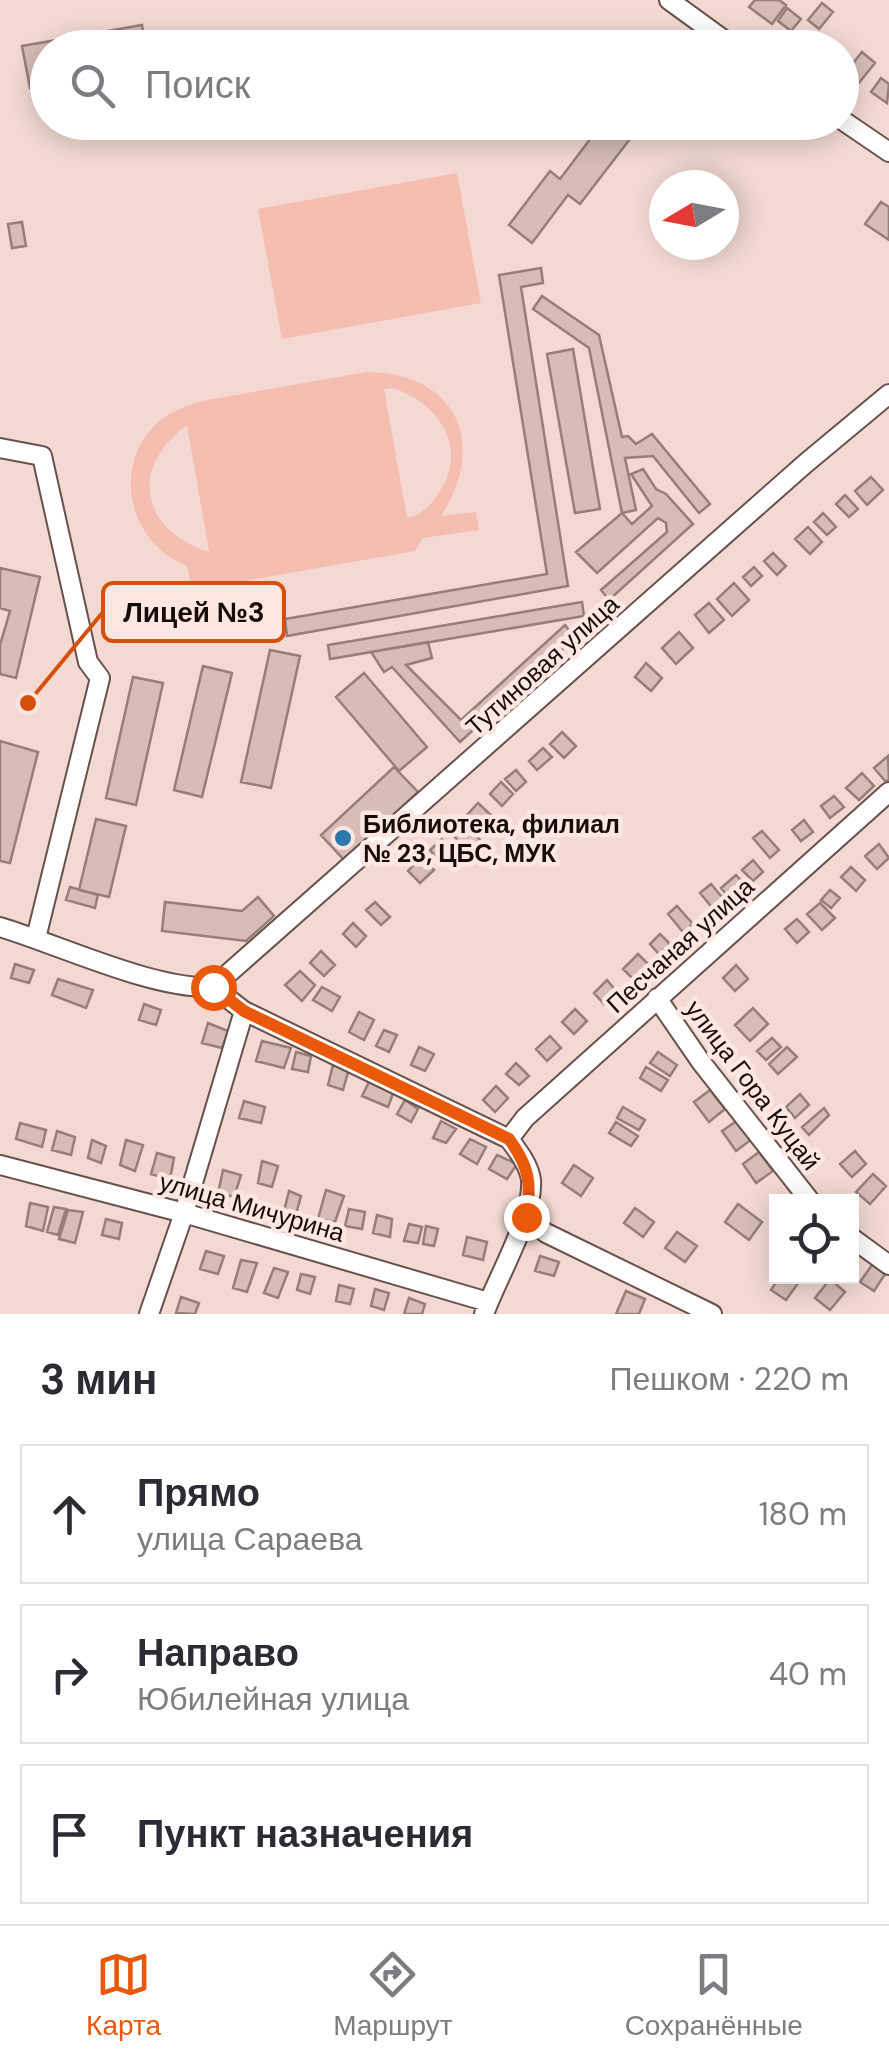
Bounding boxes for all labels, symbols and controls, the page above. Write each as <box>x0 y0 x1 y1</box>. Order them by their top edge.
search box <box>30 30 859 140</box>
icon: search <box>65 58 120 113</box>
text: Поиск <box>145 60 250 110</box>
north arrow <box>649 170 739 260</box>
callout: Лицей №3 <box>103 583 284 641</box>
street label: Тутиновая улица <box>459 588 626 743</box>
text: Лицей №3 <box>123 594 265 631</box>
place label: Библиотека, филиал № 23, ЦБС, МУК <box>363 808 620 870</box>
marker: Библиотека, филиал № 23, ЦБС, МУК <box>332 827 354 849</box>
street label: Песчаная улица <box>600 870 761 1020</box>
route start <box>191 965 237 1011</box>
street label: улица Гора Куцай <box>678 994 827 1177</box>
street label: улица Мичурина <box>156 1165 348 1250</box>
map controls <box>769 1194 859 1284</box>
button: locate <box>769 1194 859 1284</box>
route end <box>504 1195 550 1241</box>
text: 3 мин <box>40 1352 157 1407</box>
text: Пешком · 220 m <box>610 1358 849 1400</box>
text: Прямо <box>137 1468 260 1518</box>
icon: ahead <box>42 1487 97 1542</box>
text: 180 m <box>759 1493 847 1535</box>
text: улица Сараева <box>137 1518 363 1560</box>
text: Направо <box>137 1628 299 1678</box>
icon: right <box>42 1647 97 1702</box>
text: 40 m <box>769 1653 847 1695</box>
text: Юбилейная улица <box>137 1678 409 1720</box>
icon: arrive <box>42 1807 97 1862</box>
text: Пункт назначения <box>137 1809 473 1859</box>
tab: Карта <box>86 1947 161 2044</box>
tab: Маршрут <box>333 1947 452 2044</box>
tab: Сохранённые <box>625 1947 803 2044</box>

